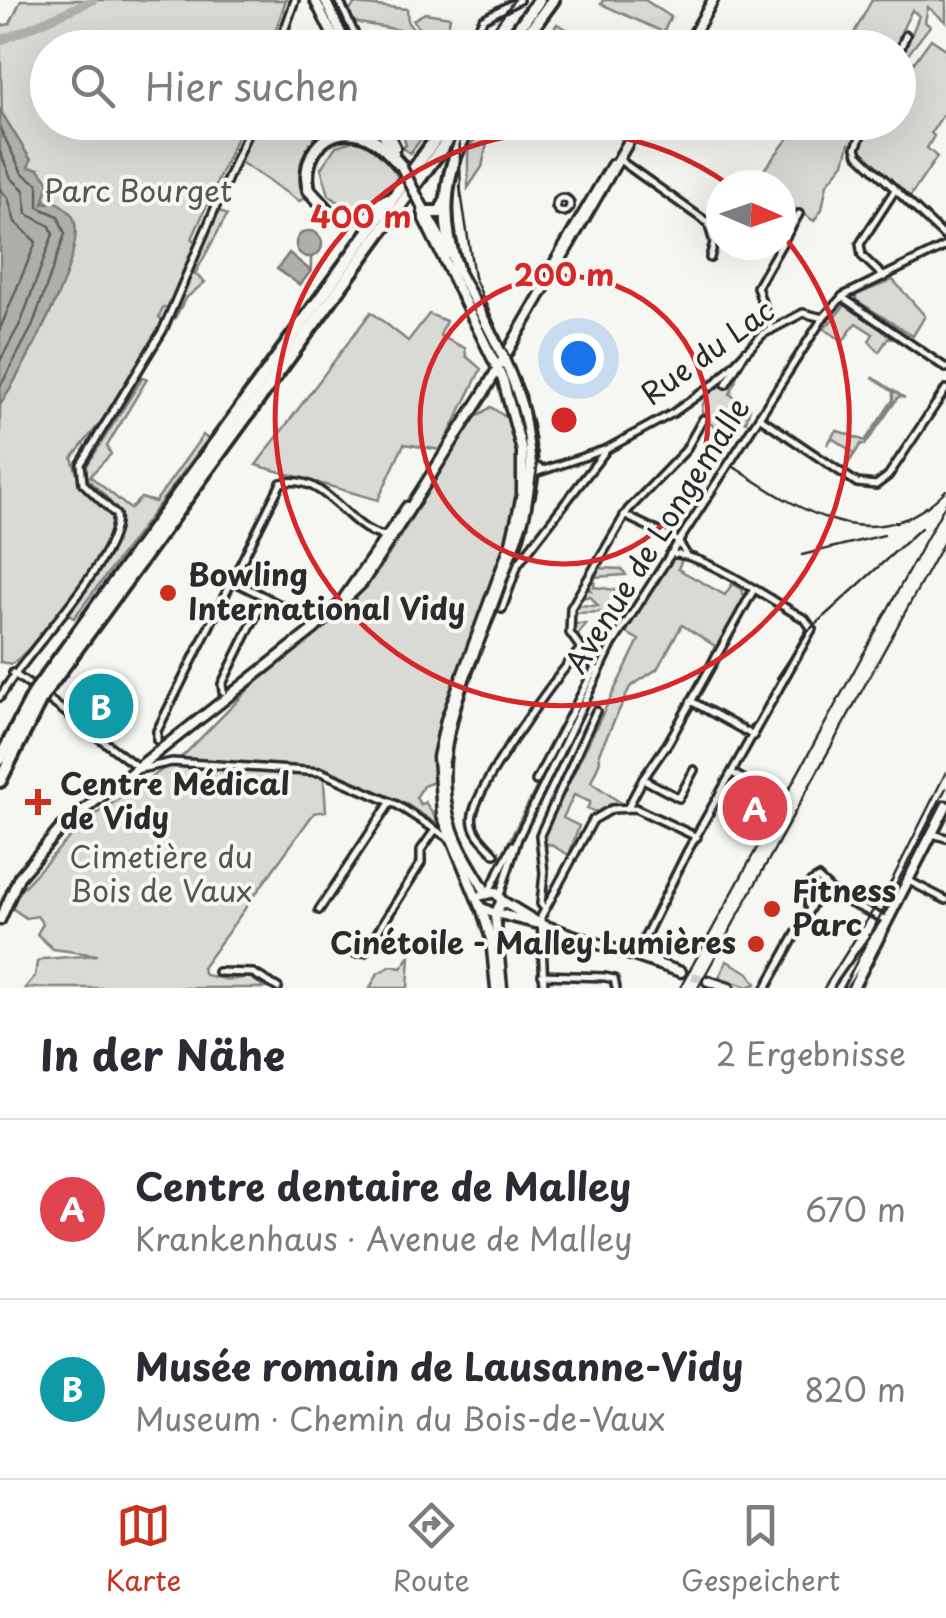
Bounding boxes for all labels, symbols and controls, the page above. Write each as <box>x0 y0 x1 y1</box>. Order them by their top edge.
search box <box>30 30 916 140</box>
text: Hier suchen <box>145 57 359 114</box>
icon: search <box>65 58 120 113</box>
park label: Parc Bourget <box>44 167 232 212</box>
north arrow <box>706 170 796 260</box>
text: 400 m <box>310 193 412 238</box>
text: 200 m <box>514 251 614 296</box>
street label: Rue du Lac <box>631 287 782 415</box>
your location <box>553 333 604 384</box>
street label: Avenue de Longemalle <box>553 388 759 681</box>
centre of rings <box>546 402 582 438</box>
place label: Bowling International Vidy <box>188 551 465 630</box>
marker: Bowling International Vidy <box>157 582 179 604</box>
pin: B <box>68 668 134 744</box>
place label: Centre Médical de Vidy <box>60 760 290 839</box>
pin: A <box>722 770 788 846</box>
marker: Centre Médical de Vidy <box>25 789 51 815</box>
park label: Cimetière du Bois de Vaux <box>69 833 253 912</box>
place label: Fitness Parc <box>792 867 896 946</box>
marker: Fitness Parc <box>761 898 783 920</box>
place label: Cinétoile - Malley Lumières <box>330 919 736 964</box>
marker: Cinétoile - Malley Lumières <box>745 933 767 955</box>
text: In der Nähe <box>40 1022 285 1085</box>
text: 2 Ergebnisse <box>716 1029 906 1077</box>
text: Centre dentaire de Malley <box>135 1157 631 1214</box>
text: A <box>60 1185 85 1233</box>
text: 670 m <box>805 1185 906 1233</box>
text: Krankenhaus · Avenue de Malley <box>135 1214 633 1262</box>
text: Musée romain de Lausanne-Vidy <box>135 1337 743 1394</box>
text: B <box>62 1365 83 1413</box>
text: 820 m <box>805 1365 906 1413</box>
text: Museum · Chemin du Bois-de-Vaux <box>135 1394 665 1442</box>
tab: Karte <box>106 1498 181 1601</box>
tab: Route <box>393 1498 470 1601</box>
tab: Gespeichert <box>681 1498 840 1601</box>

